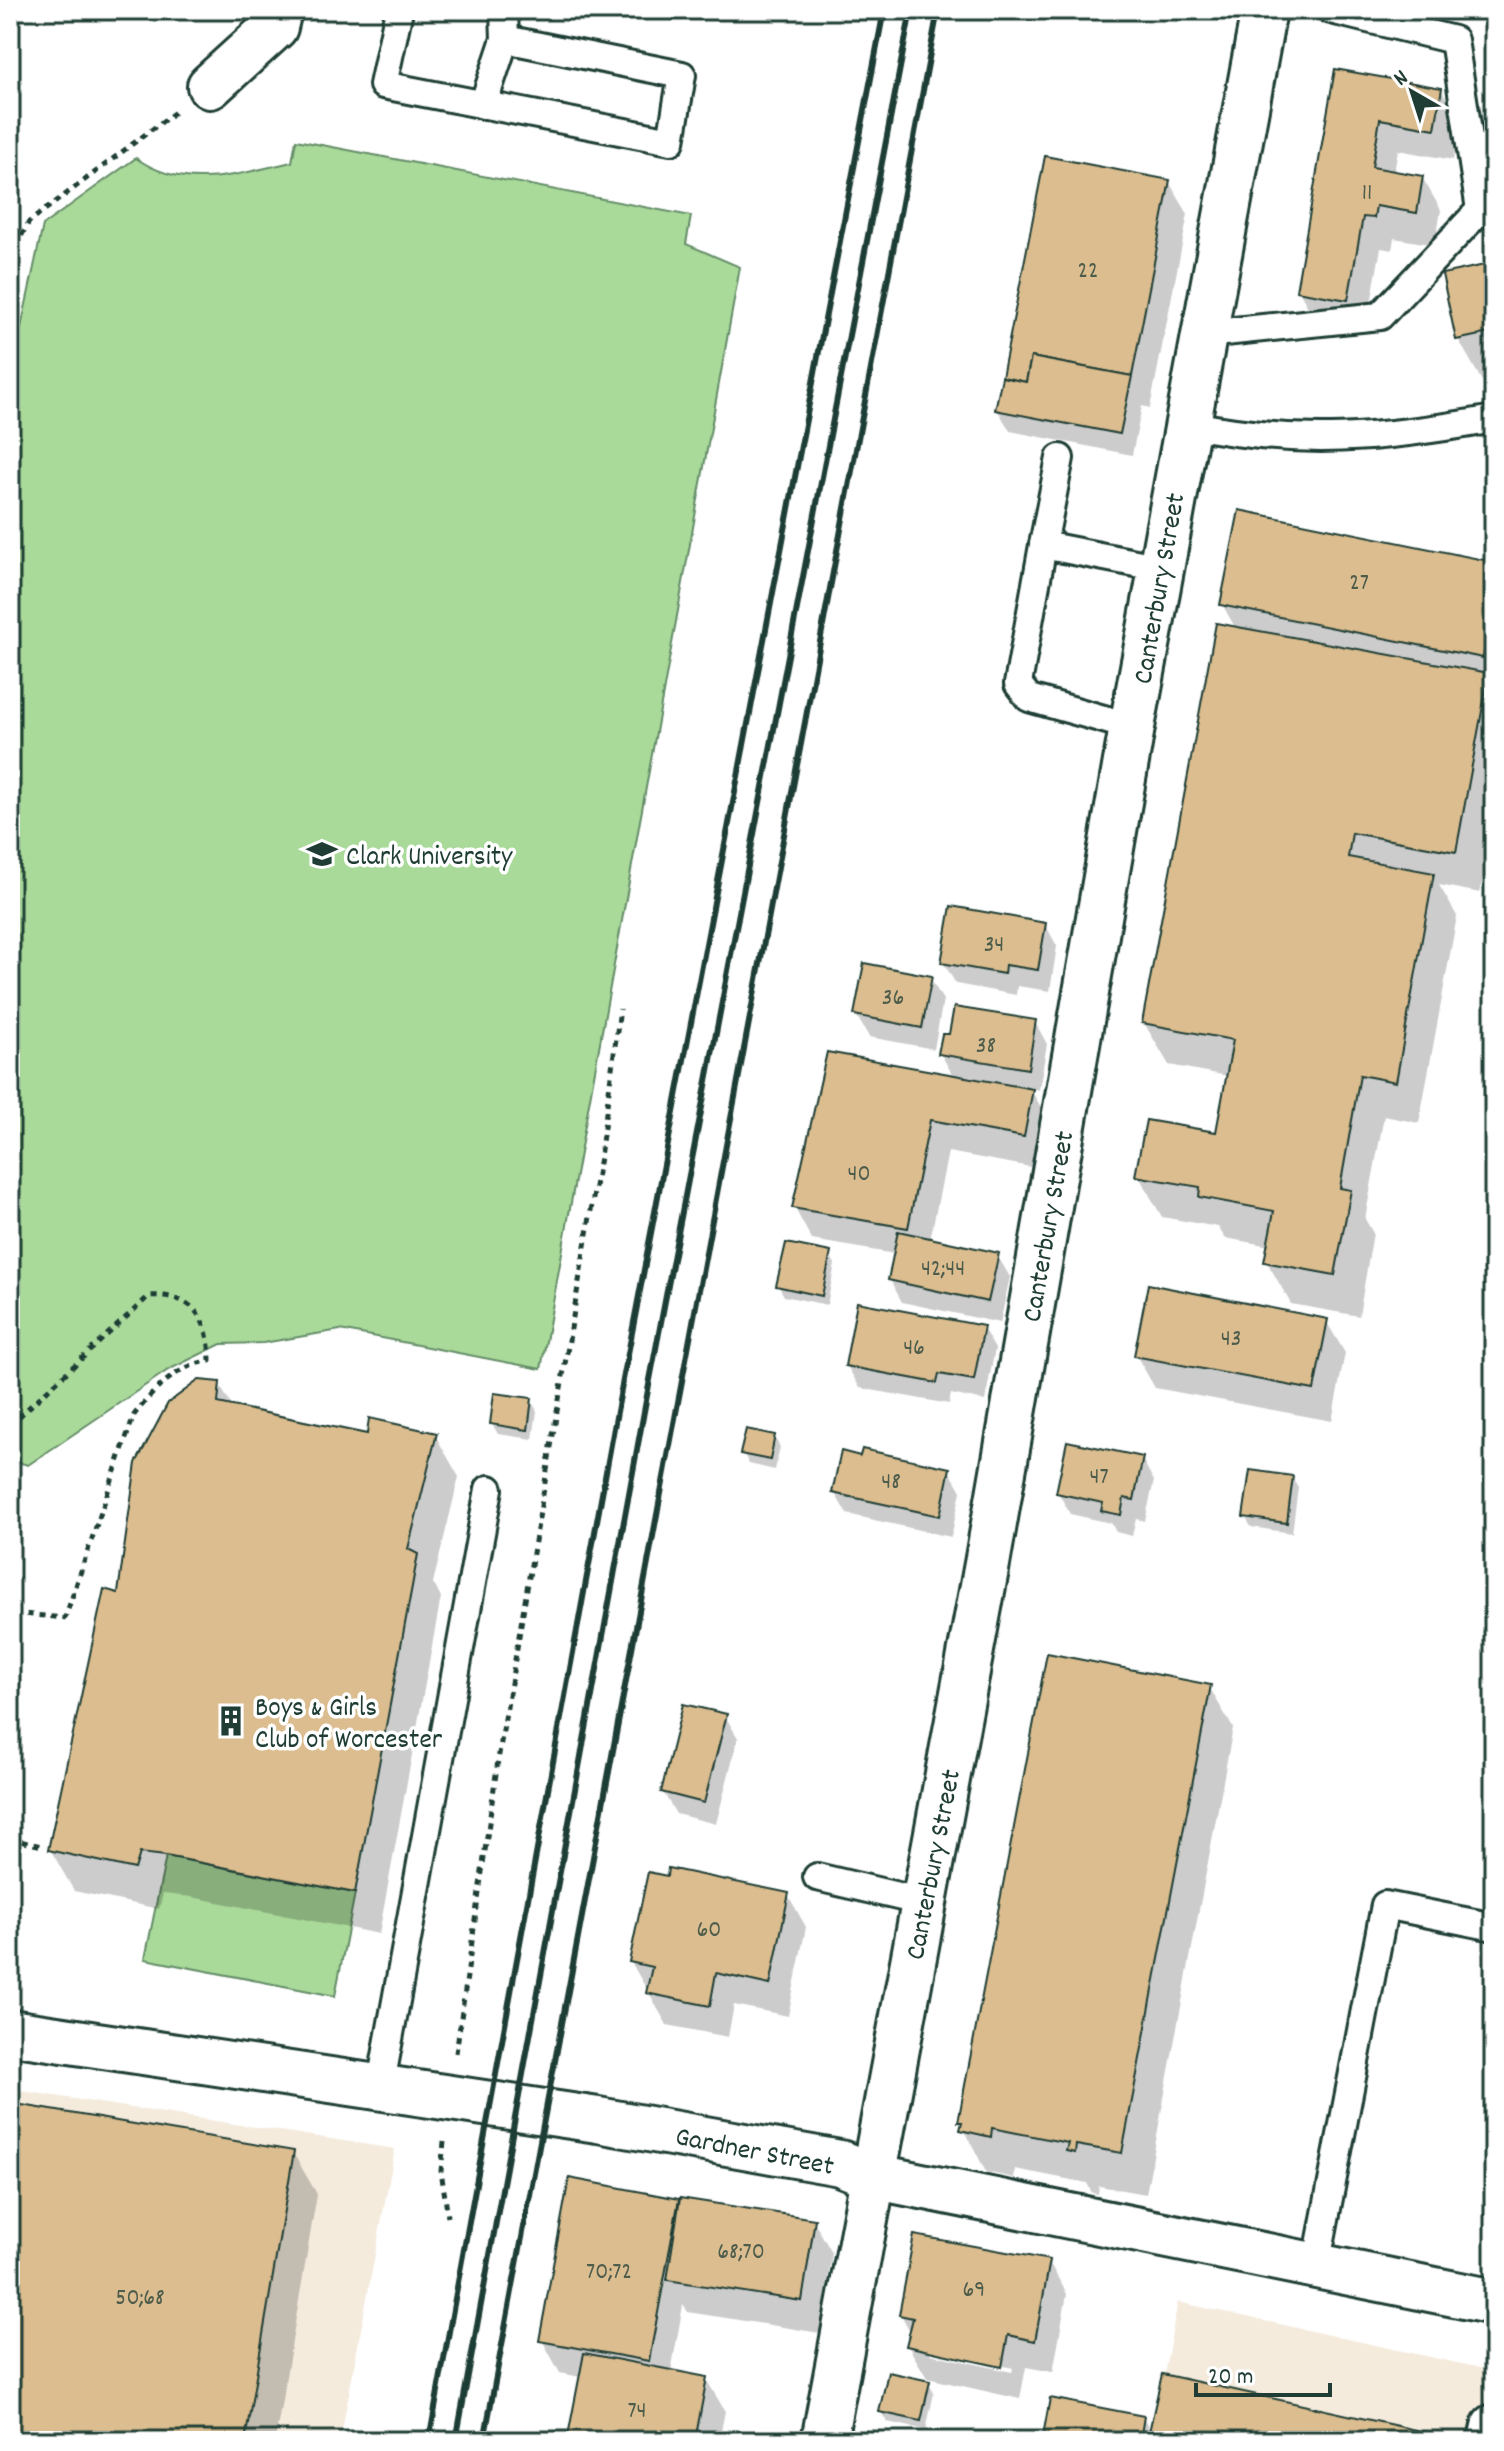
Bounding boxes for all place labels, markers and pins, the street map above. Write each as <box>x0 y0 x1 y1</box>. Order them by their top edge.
school or university icon: Clark University <box>305 837 339 871</box>
place label: Clark University <box>346 839 513 879</box>
place label: Boys & Girls Club of Worcester <box>255 1690 443 1762</box>
building icon: Boys & Girls Club of Worcester <box>214 1704 248 1738</box>

